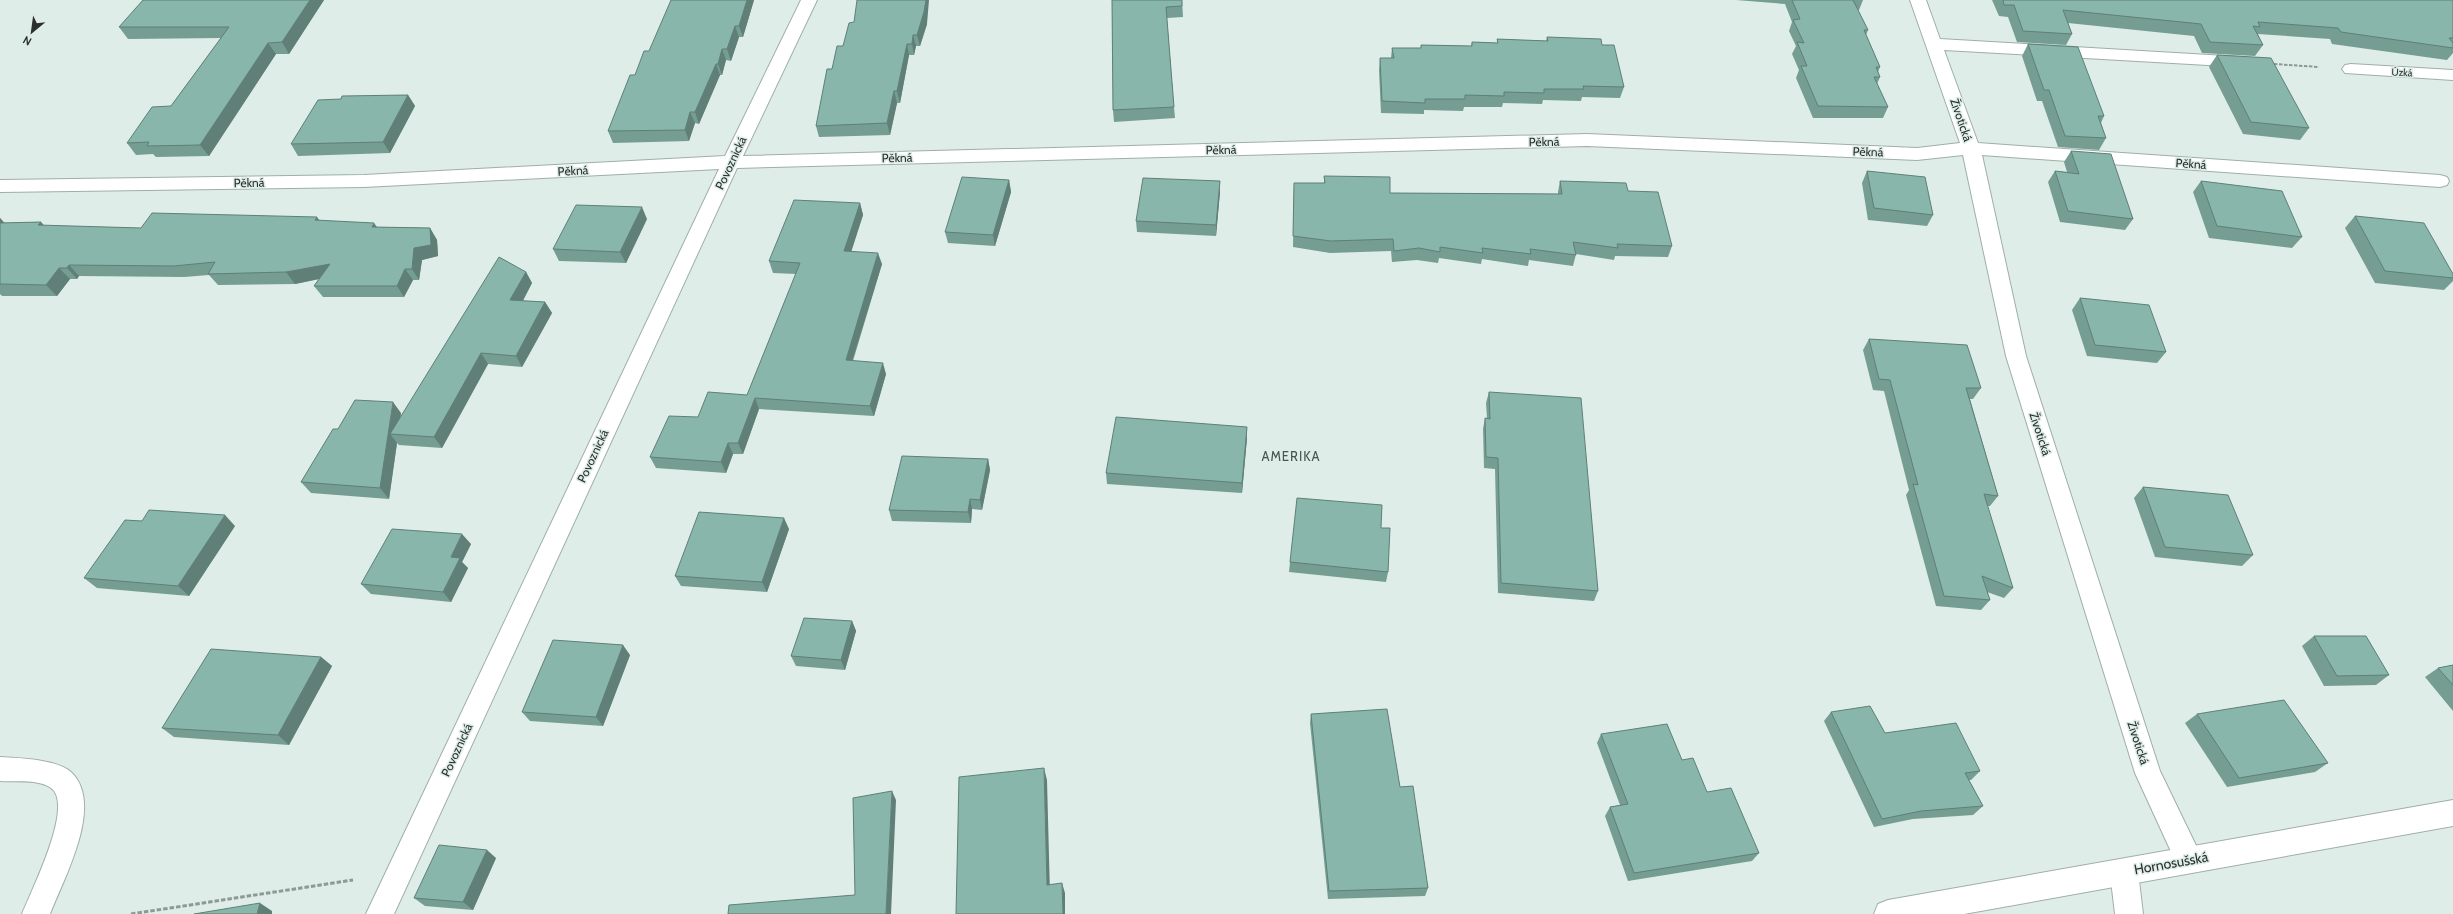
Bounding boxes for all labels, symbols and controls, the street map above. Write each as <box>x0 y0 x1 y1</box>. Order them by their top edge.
north arrow <box>12 12 52 52</box>
text: N <box>20 33 34 49</box>
street label: Úzká <box>2391 65 2413 80</box>
street label: Životická <box>1947 96 1976 144</box>
street label: Povoznická <box>712 134 749 192</box>
street label: Pěkná <box>1528 134 1560 149</box>
street label: Pěkná <box>1205 142 1237 157</box>
street label: Pěkná <box>1852 143 1884 160</box>
street label: Pěkná <box>881 150 913 165</box>
street label: Pěkná <box>2175 155 2207 172</box>
street label: Pěkná <box>557 162 589 179</box>
street label: Pěkná <box>233 175 265 190</box>
street label: Životická <box>2026 410 2055 458</box>
street label: Povoznická <box>574 427 611 485</box>
district label: AMERIKA <box>1261 448 1321 464</box>
street label: Životická <box>2124 719 2153 767</box>
street label: Povoznická <box>438 721 475 779</box>
street label: Hornosušská <box>2133 848 2210 878</box>

